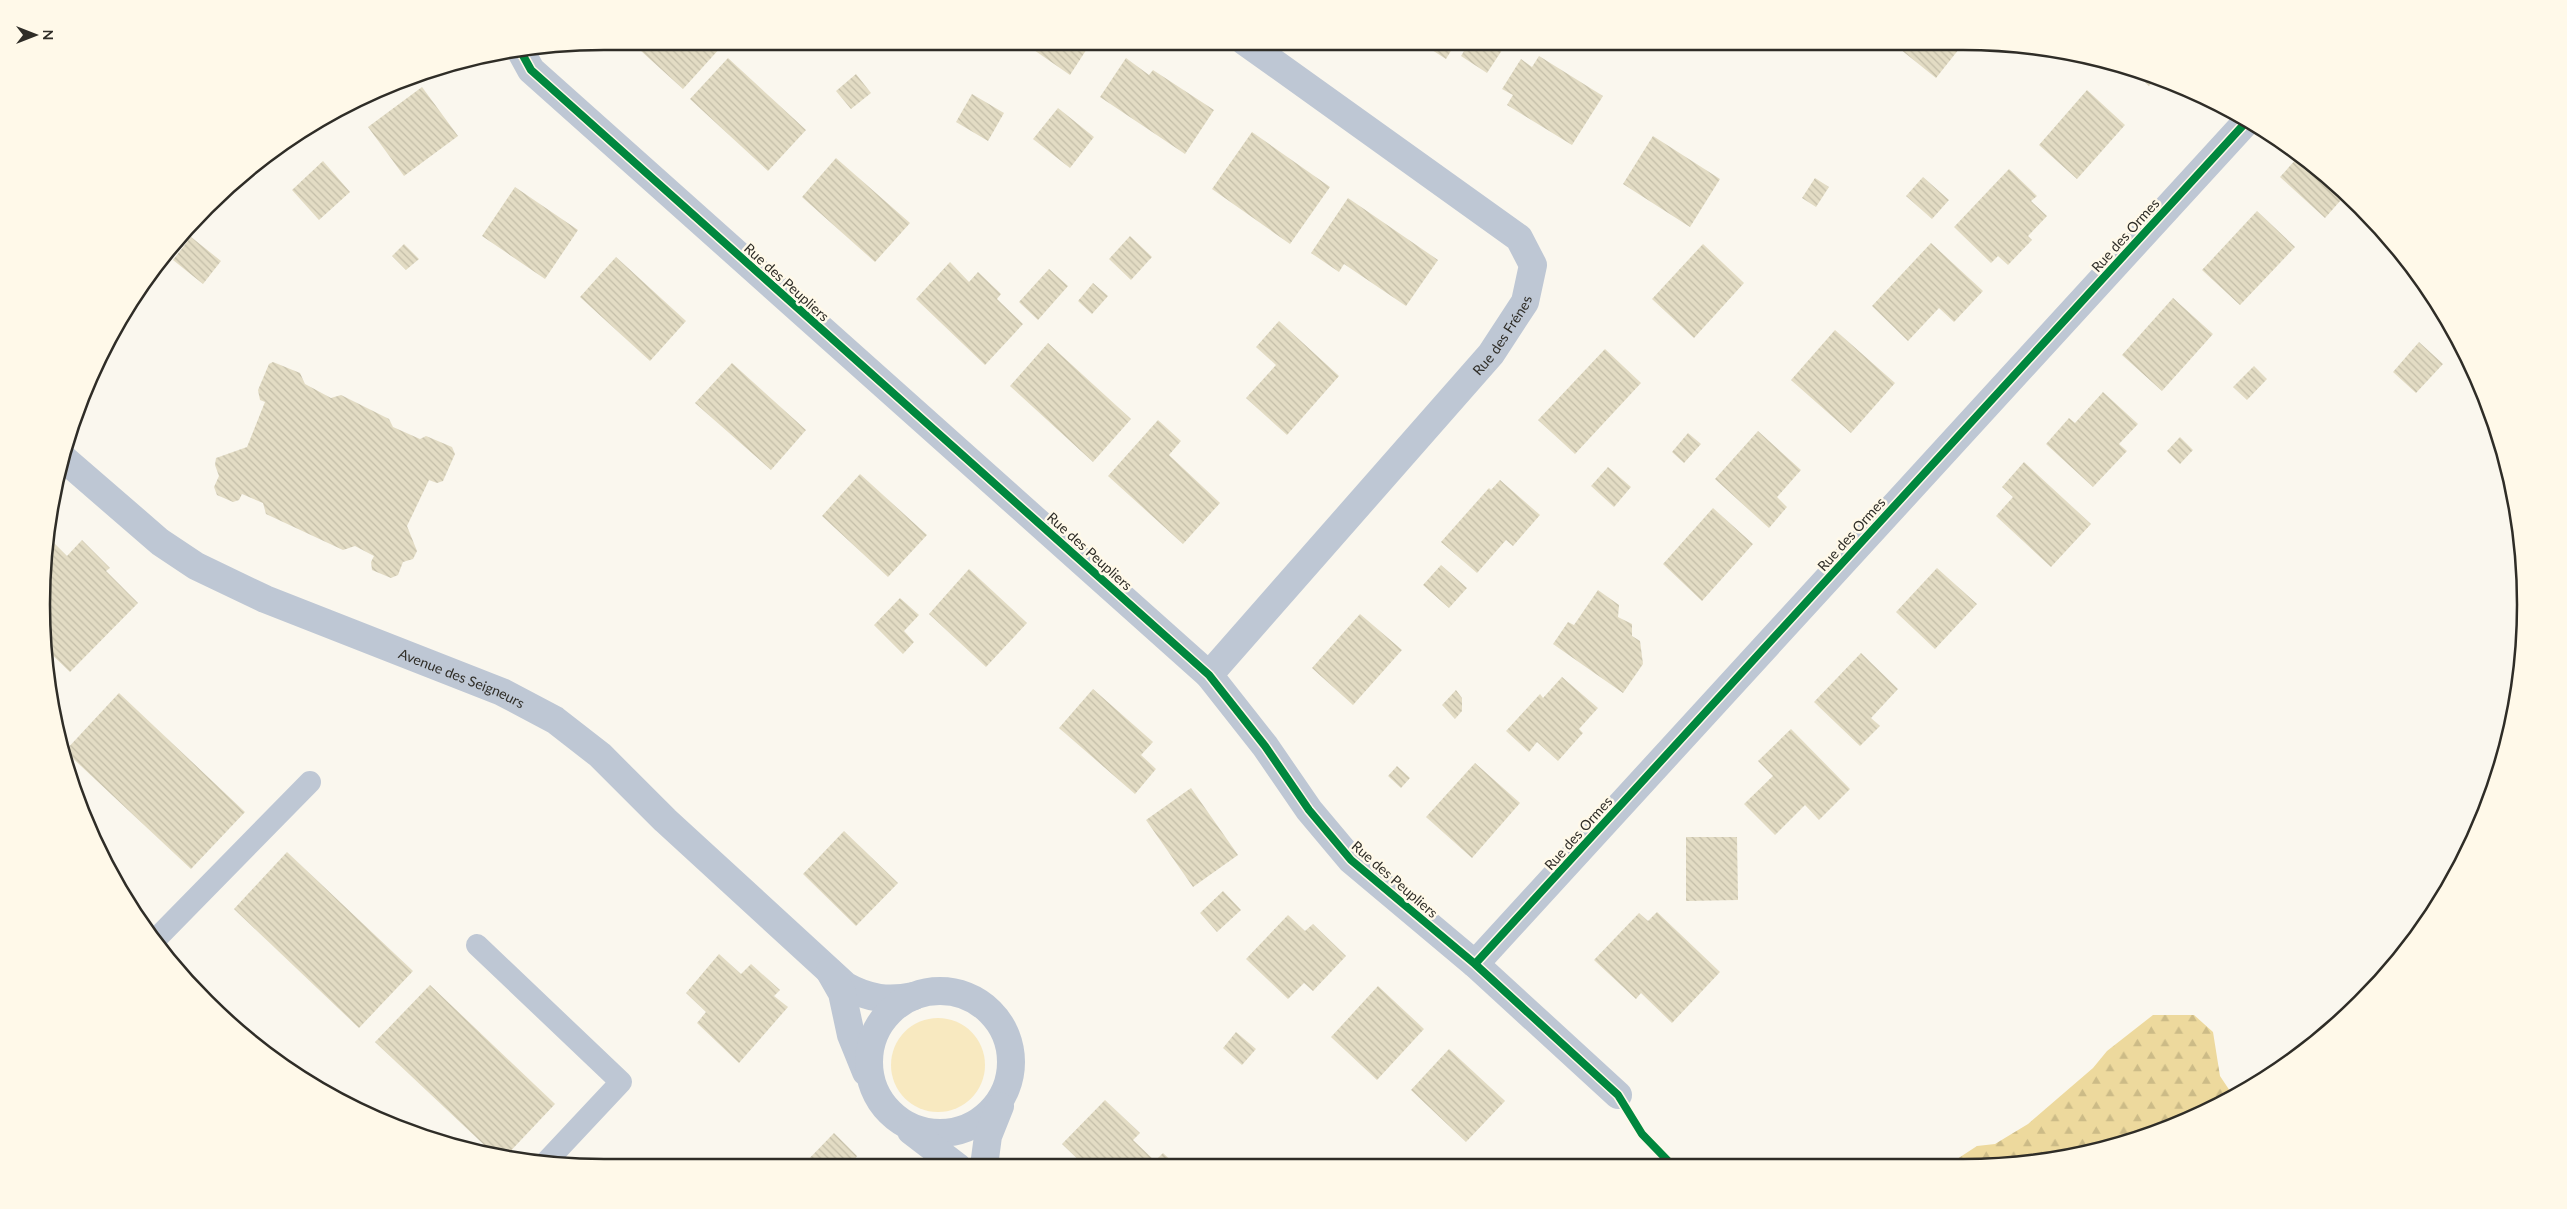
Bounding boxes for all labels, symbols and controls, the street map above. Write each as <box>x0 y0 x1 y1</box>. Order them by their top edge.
north arrow <box>10 10 60 60</box>
text: N <box>40 30 57 40</box>
street label: Rue des Ormes <box>2087 195 2163 275</box>
street label: Rue des Peupliers <box>741 239 833 325</box>
street label: Rue des Frénes <box>1468 294 1535 378</box>
street label: Rue des Ormes <box>1813 494 1889 574</box>
street label: Rue des Peupliers <box>1044 508 1136 594</box>
street label: Avenue des Seigneurs <box>396 644 528 711</box>
street label: Rue des Ormes <box>1540 793 1616 873</box>
street label: Rue des Peupliers <box>1349 837 1441 921</box>

